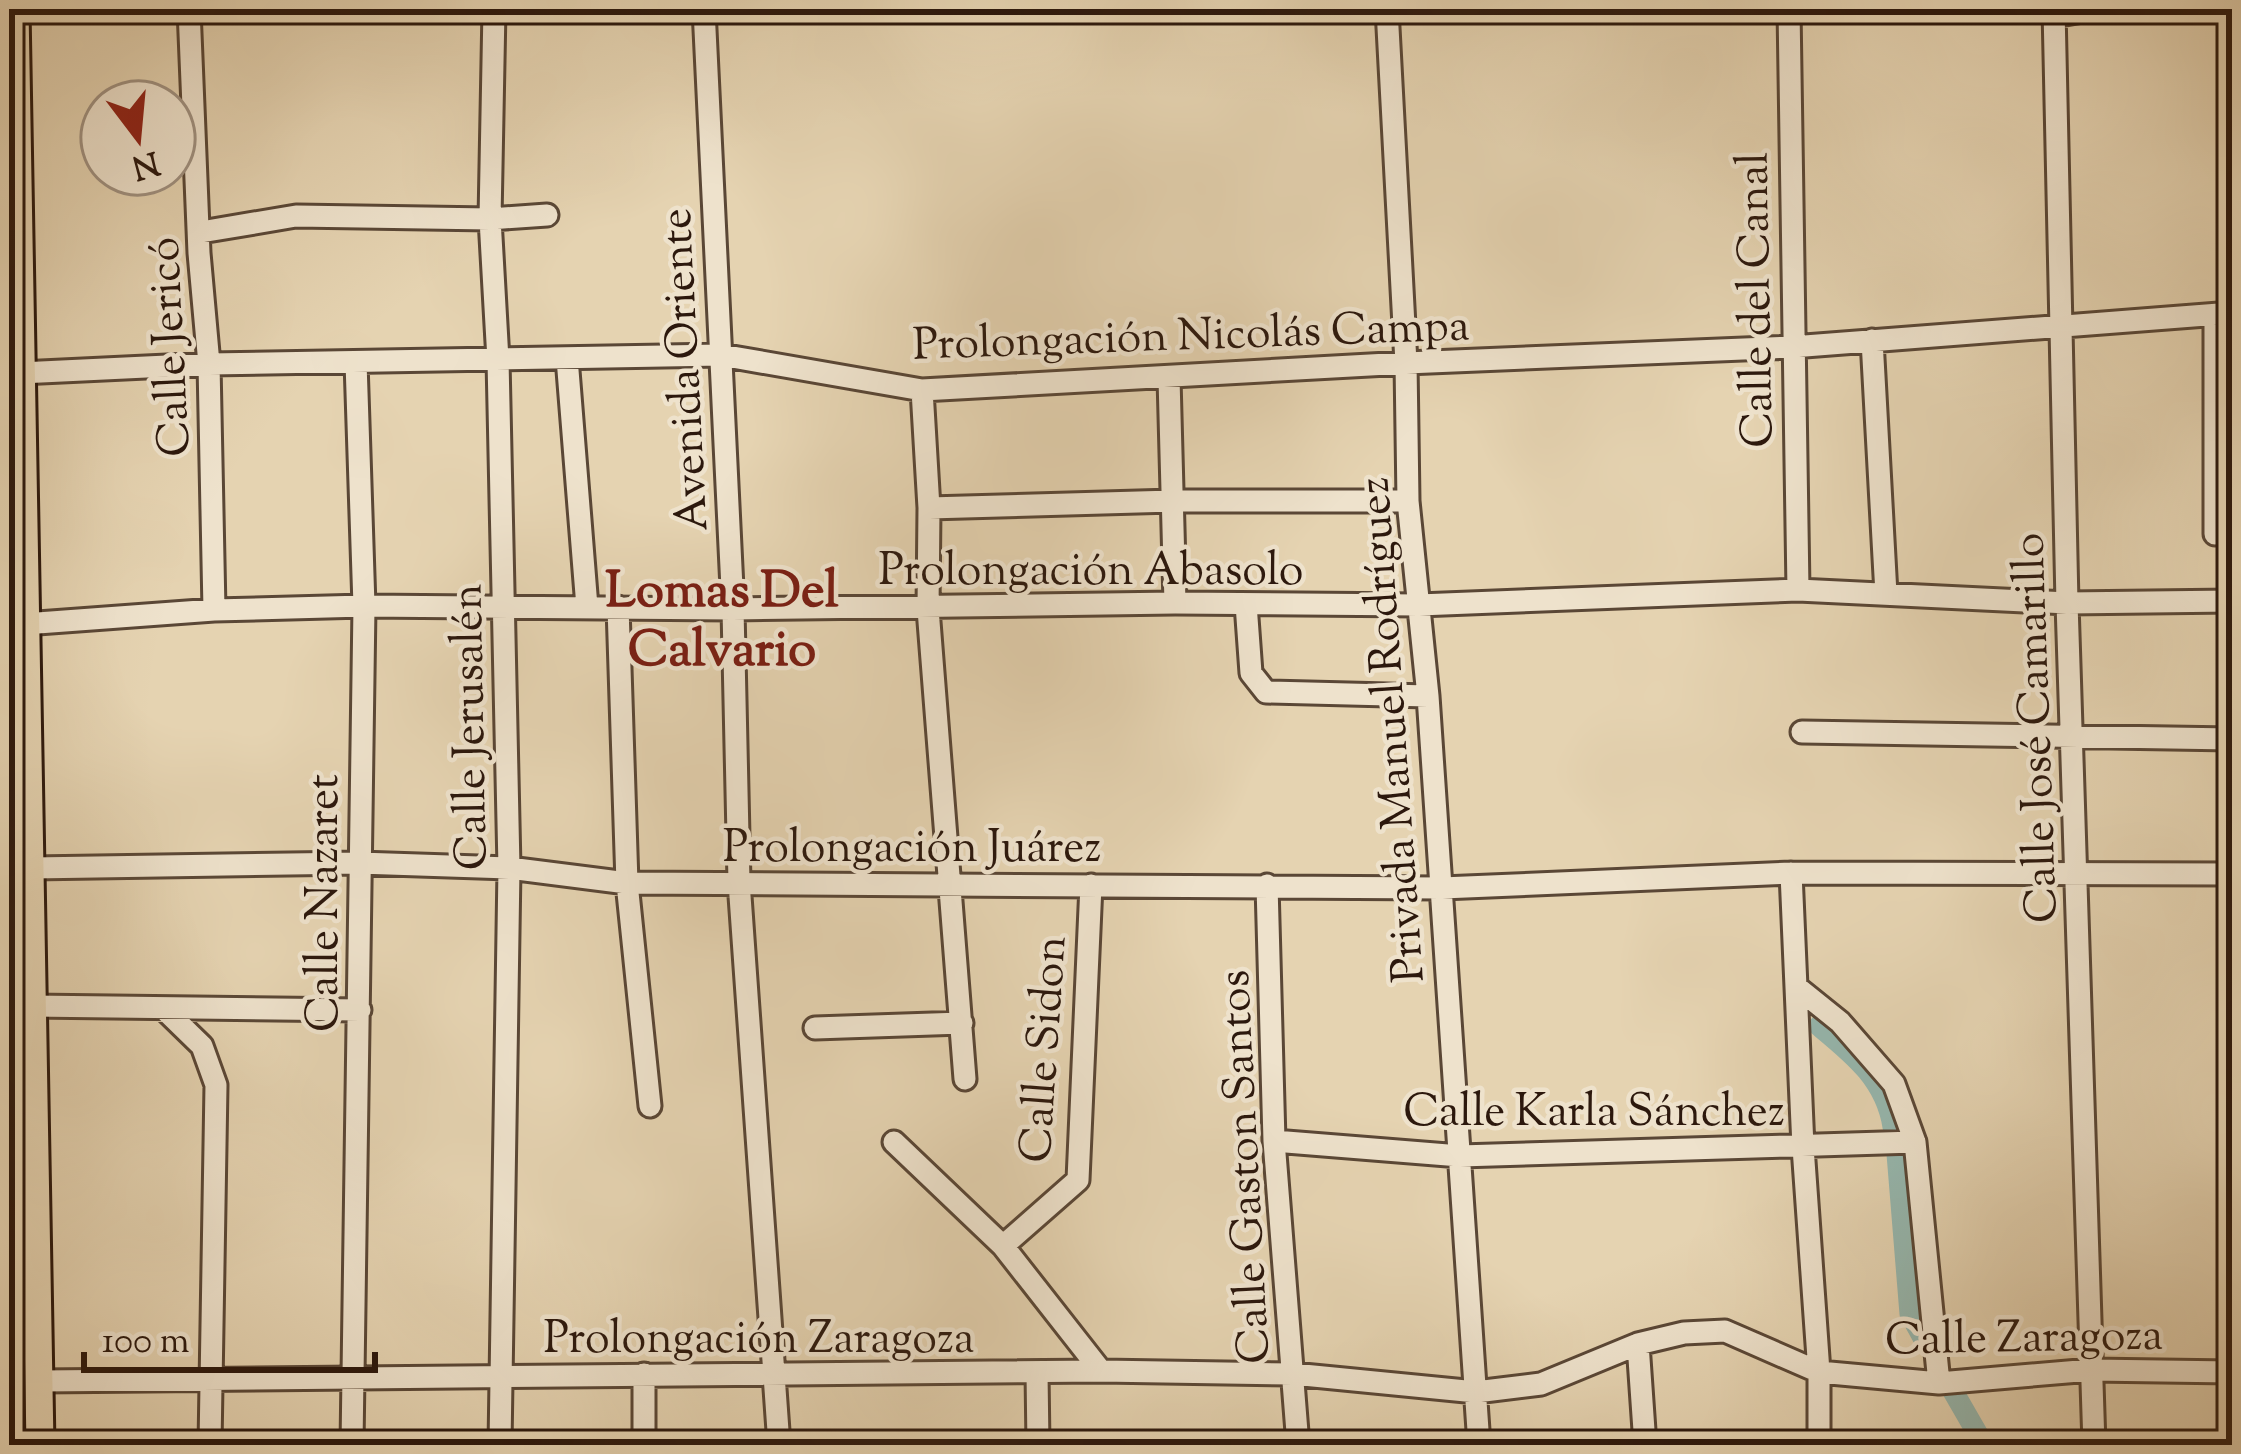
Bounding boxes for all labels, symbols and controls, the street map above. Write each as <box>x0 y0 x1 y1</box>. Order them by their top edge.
north arrow <box>78 78 198 198</box>
text: N <box>126 136 164 190</box>
street label: Calle del Canal <box>1723 151 1794 448</box>
street label: Avenida Oriente <box>647 206 728 533</box>
street label: Calle Jericó <box>134 235 211 458</box>
street label: Prolongación Nicolás Campa <box>912 296 1471 381</box>
street label: Privada Manuel Rodríguez <box>1344 475 1445 985</box>
street label: Calle José Camarillo <box>1999 532 2078 924</box>
street label: Prolongación Abasolo <box>879 541 1303 606</box>
district label: Lomas Del Calvario <box>605 557 839 689</box>
street label: Calle Jerusalén <box>438 583 507 871</box>
street label: Calle Nazaret <box>294 774 359 1032</box>
street label: Prolongación Juárez <box>723 818 1101 883</box>
street label: Calle Sidon <box>1006 934 1087 1165</box>
street label: Calle Gaston Santos <box>1205 968 1290 1365</box>
street label: Calle Karla Sánchez <box>1403 1082 1785 1147</box>
scale bar <box>84 1298 375 1372</box>
street label: Calle Zaragoza <box>1884 1306 2164 1375</box>
street label: Prolongación Zaragoza <box>543 1309 975 1374</box>
text: 100 m <box>102 1317 190 1369</box>

